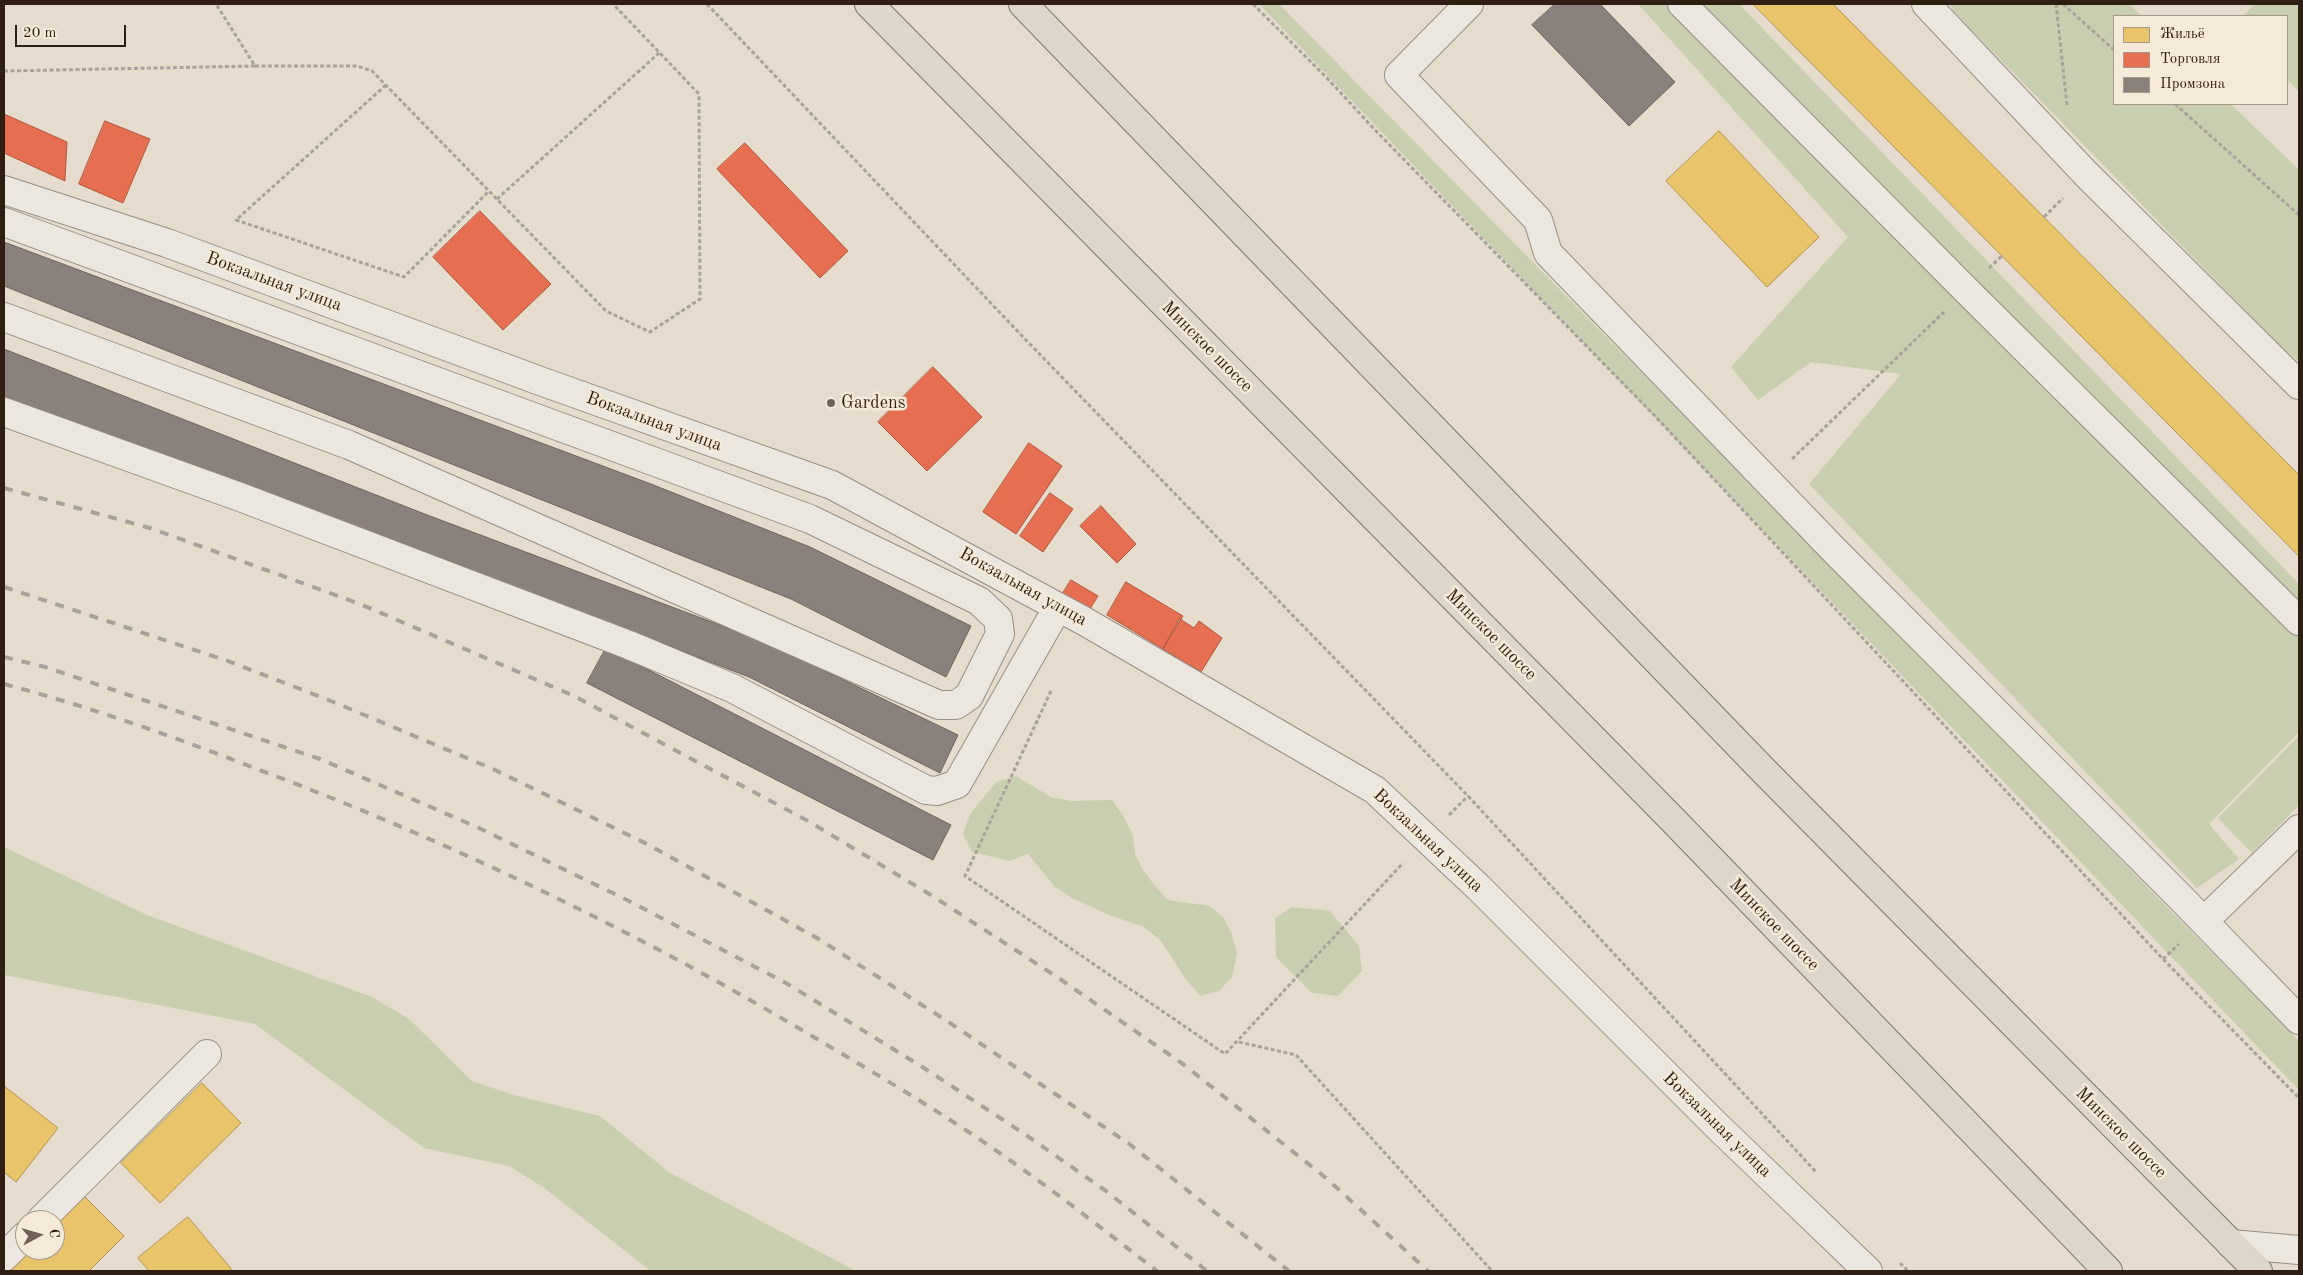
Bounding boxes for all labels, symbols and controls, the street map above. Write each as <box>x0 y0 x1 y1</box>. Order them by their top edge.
scale bar <box>18 15 129 47</box>
legend <box>2113 15 2288 105</box>
text: 20 m <box>23 26 57 41</box>
text: Жильё <box>2160 27 2205 42</box>
text: Торговля <box>2160 52 2221 67</box>
text: Промзона <box>2160 77 2225 92</box>
street label: Вокзальная улица <box>203 247 345 317</box>
street label: Минское шоссе <box>1157 297 1257 397</box>
street label: Вокзальная улица <box>583 387 725 457</box>
place label: Gardens <box>841 392 905 414</box>
marker: Gardens <box>825 397 837 409</box>
street label: Вокзальная улица <box>955 543 1091 631</box>
street label: Минское шоссе <box>1441 585 1541 685</box>
street label: Вокзальная улица <box>1368 784 1488 898</box>
street label: Минское шоссе <box>1724 874 1824 976</box>
street label: Вокзальная улица <box>1658 1068 1776 1182</box>
street label: Минское шоссе <box>2071 1083 2171 1183</box>
north arrow <box>15 1210 65 1260</box>
text: С <box>46 1228 61 1239</box>

